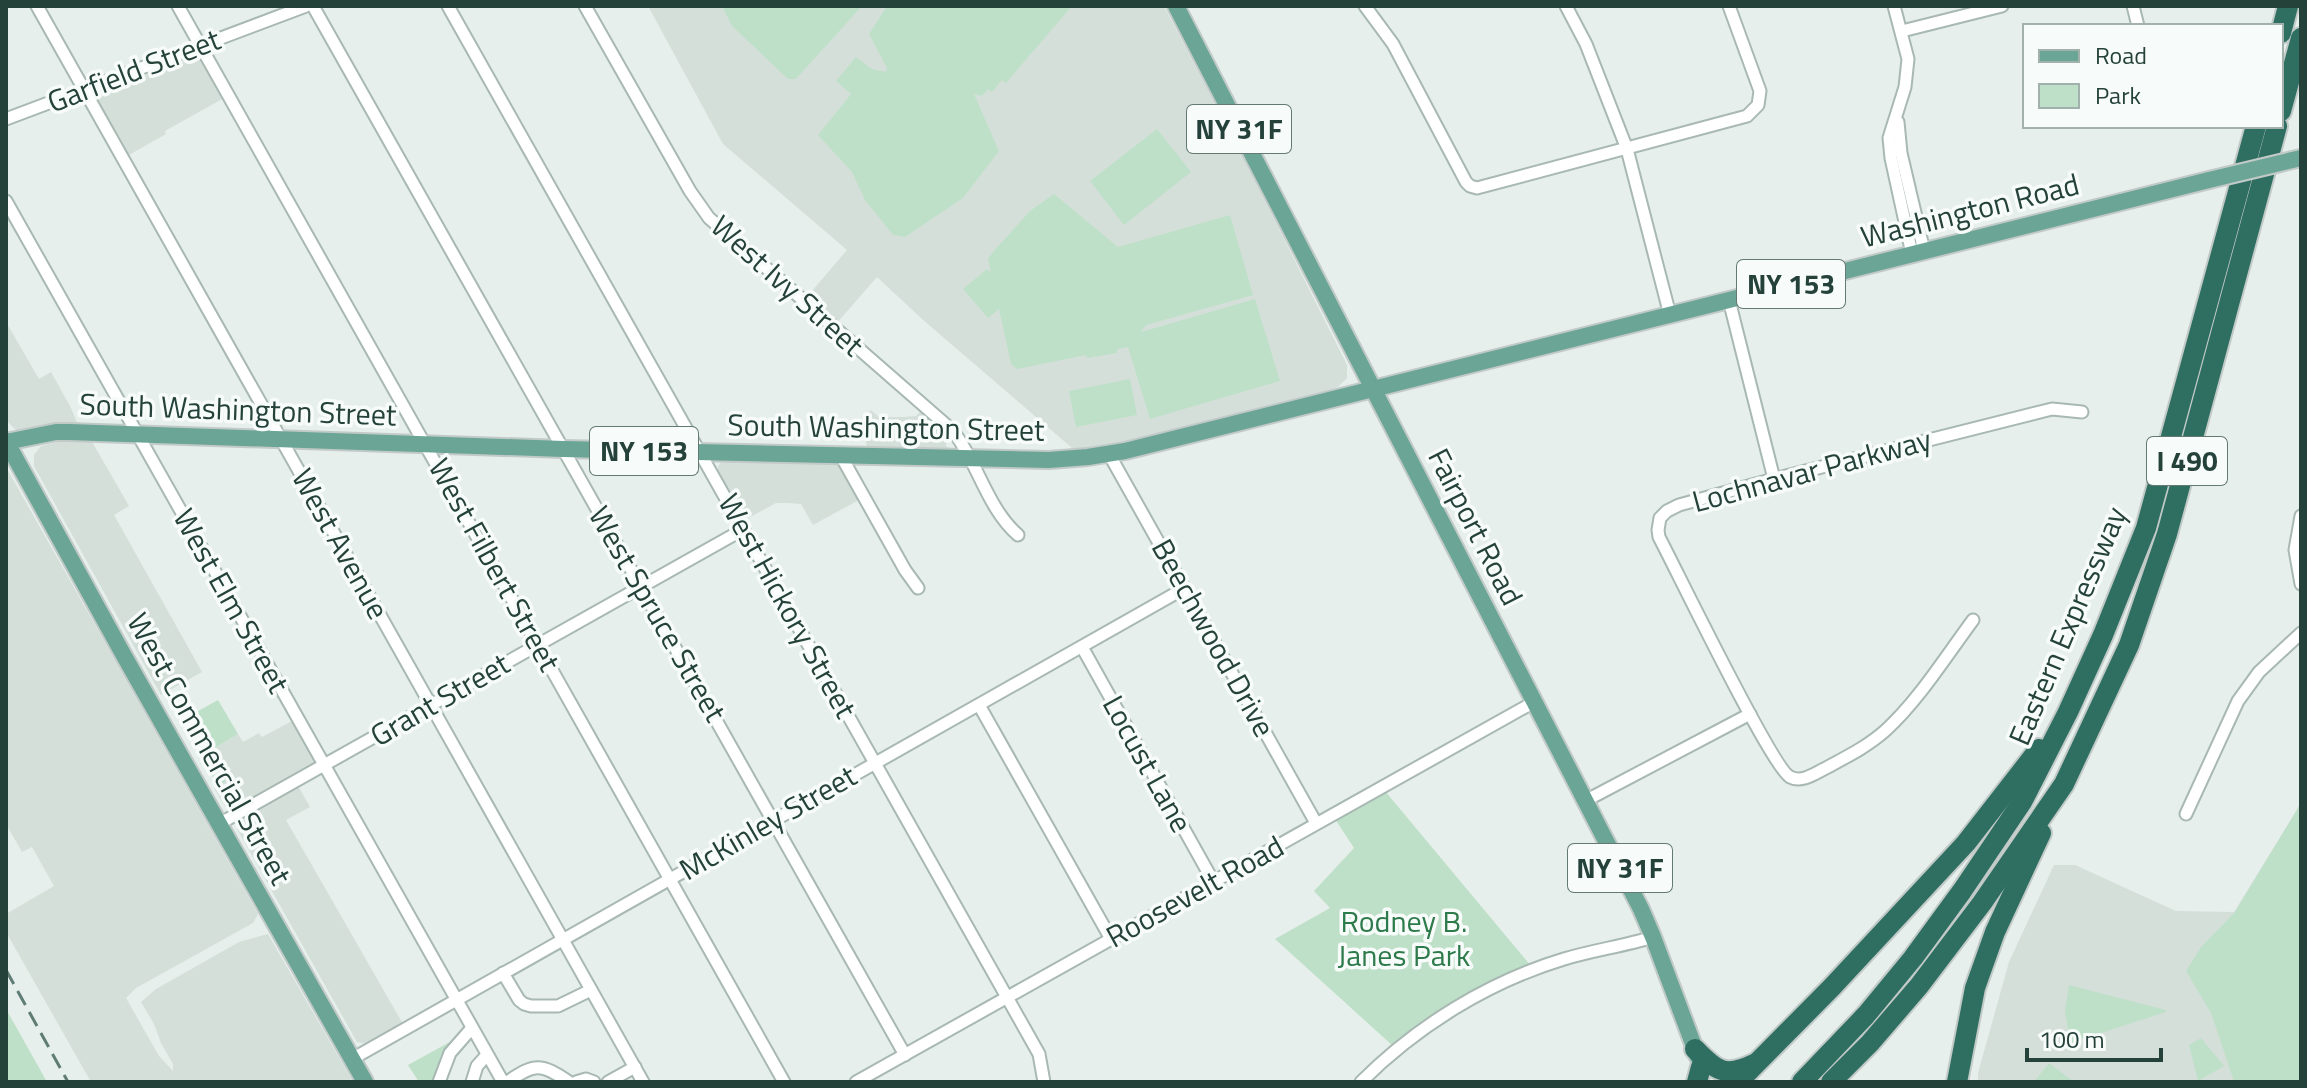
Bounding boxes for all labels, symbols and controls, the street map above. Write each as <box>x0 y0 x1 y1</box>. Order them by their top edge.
street label: Garfield Street <box>40 16 227 124</box>
legend <box>2023 24 2283 128</box>
text: Road <box>2095 37 2147 73</box>
text: Park <box>2095 77 2141 113</box>
road number: NY 31F <box>1187 105 1291 153</box>
street label: Washington Road <box>1856 161 2084 259</box>
street label: West Ivy Street <box>701 204 875 367</box>
road number: NY 153 <box>1737 260 1845 308</box>
street label: South Washington Street <box>79 380 398 438</box>
street label: South Washington Street <box>727 401 1045 453</box>
street label: Lochnavar Parkway <box>1687 416 1936 524</box>
road number: NY 153 <box>590 427 698 475</box>
road number: I 490 <box>2147 437 2227 485</box>
street label: Fairport Road <box>1417 440 1535 613</box>
street label: West Filbert Street <box>417 450 573 680</box>
street label: West Avenue <box>281 460 401 627</box>
street label: West Hickory Street <box>707 485 869 727</box>
street label: West Spruce Street <box>577 497 739 730</box>
street label: Eastern Expressway <box>1996 499 2138 752</box>
street label: West Elm Street <box>162 500 302 702</box>
street label: Beechwood Drive <box>1140 530 1287 745</box>
street label: West Commercial Street <box>116 604 304 893</box>
street label: Grant Street <box>361 640 518 758</box>
street label: Locust Lane <box>1091 686 1205 841</box>
street label: McKinley Street <box>670 752 865 892</box>
street label: Roosevelt Road <box>1097 823 1292 959</box>
road number: NY 31F <box>1568 844 1672 892</box>
park label: Rodney B. Janes Park <box>1338 898 1470 978</box>
scale bar <box>2027 1012 2161 1062</box>
text: 100 m <box>2039 1021 2105 1057</box>

